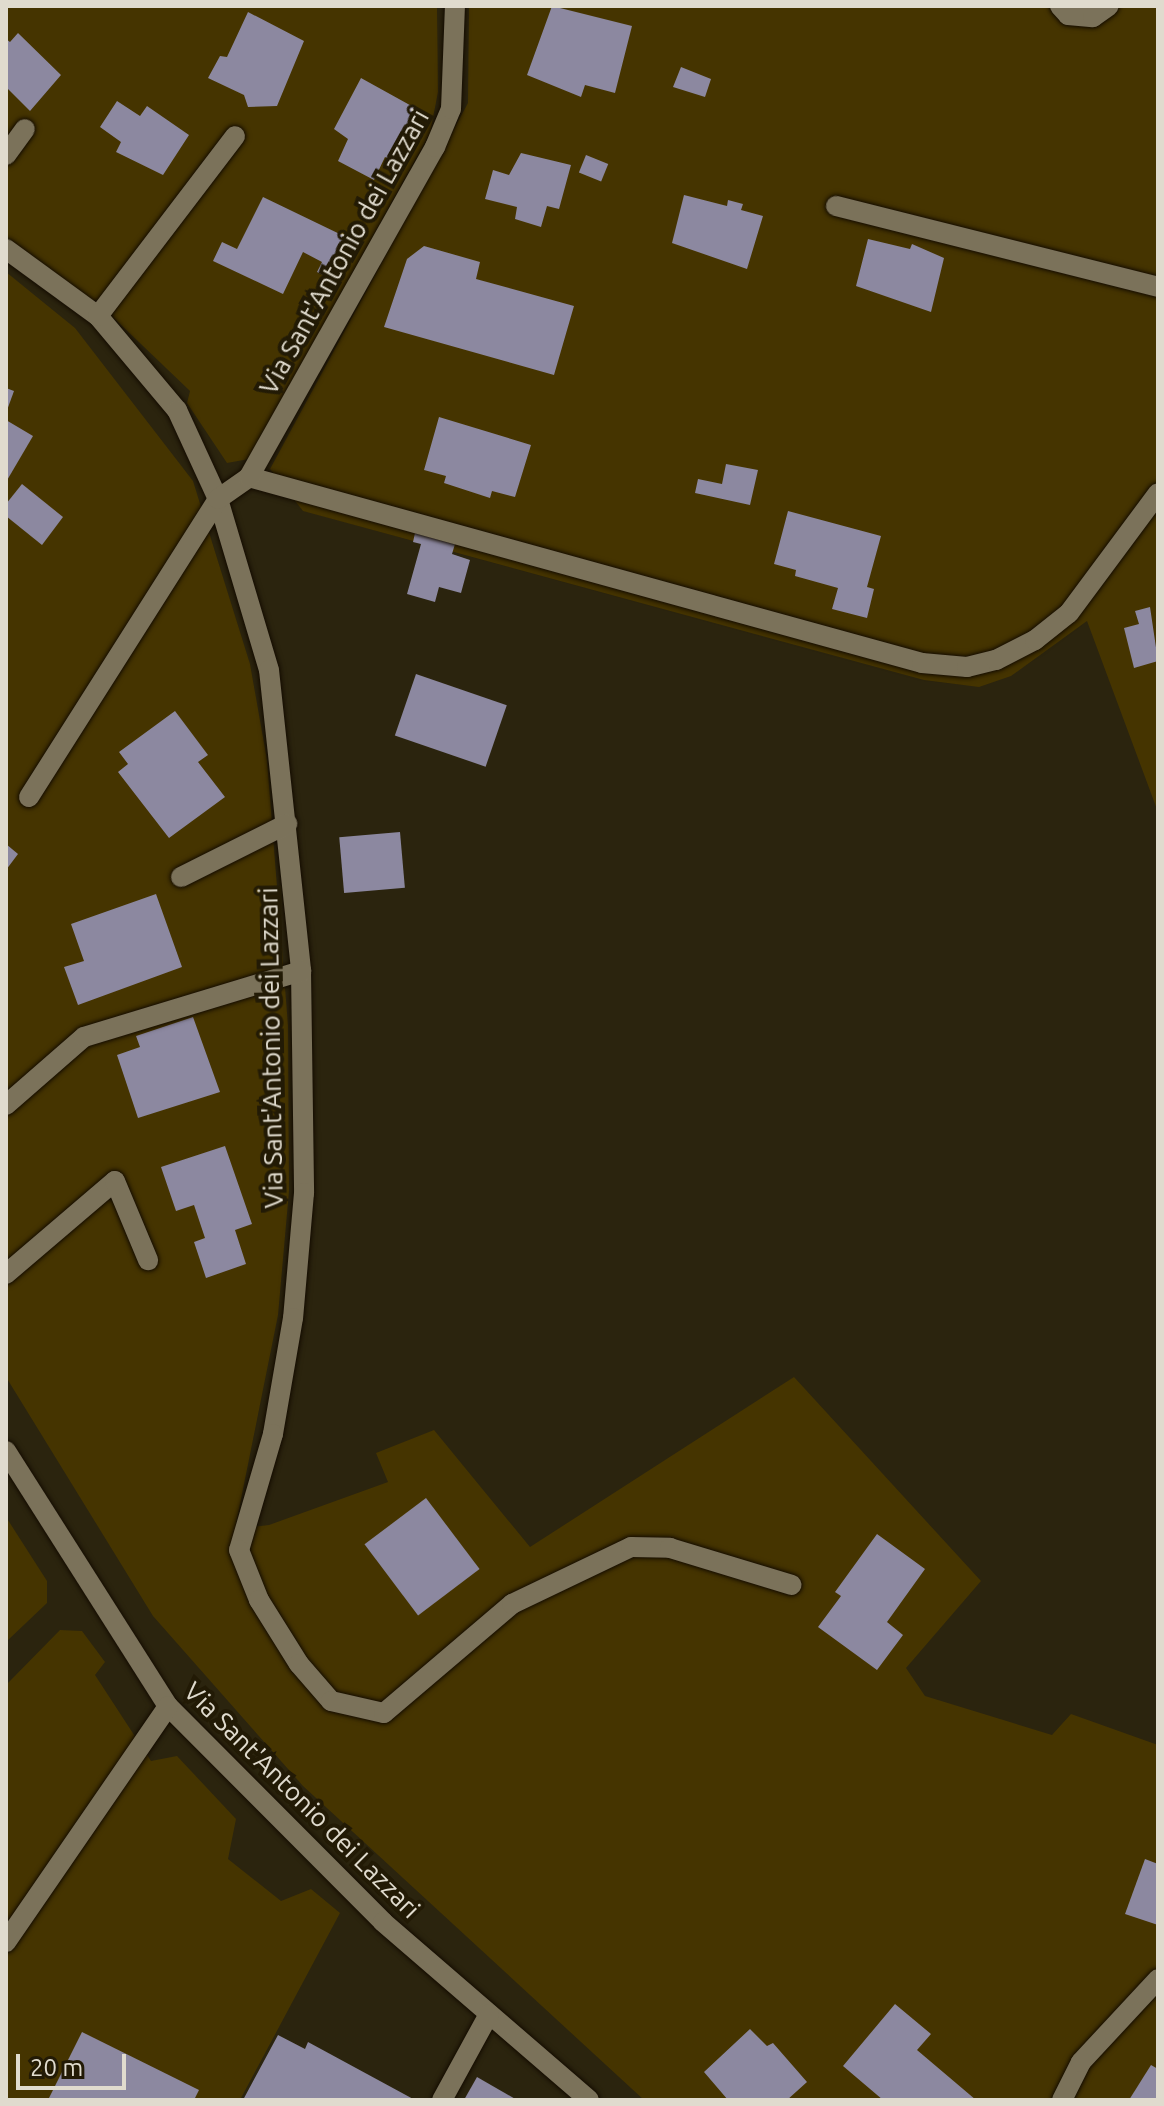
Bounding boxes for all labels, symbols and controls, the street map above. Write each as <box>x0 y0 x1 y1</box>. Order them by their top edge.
street label: Via Sant'Antonio dei Lazzari <box>253 104 435 400</box>
street label: Via Sant'Antonio dei Lazzari <box>253 887 289 1209</box>
street label: Via Sant'Antonio dei Lazzari <box>177 1675 427 1925</box>
scale bar <box>20 2038 130 2088</box>
text: 20 m <box>30 2054 83 2081</box>

